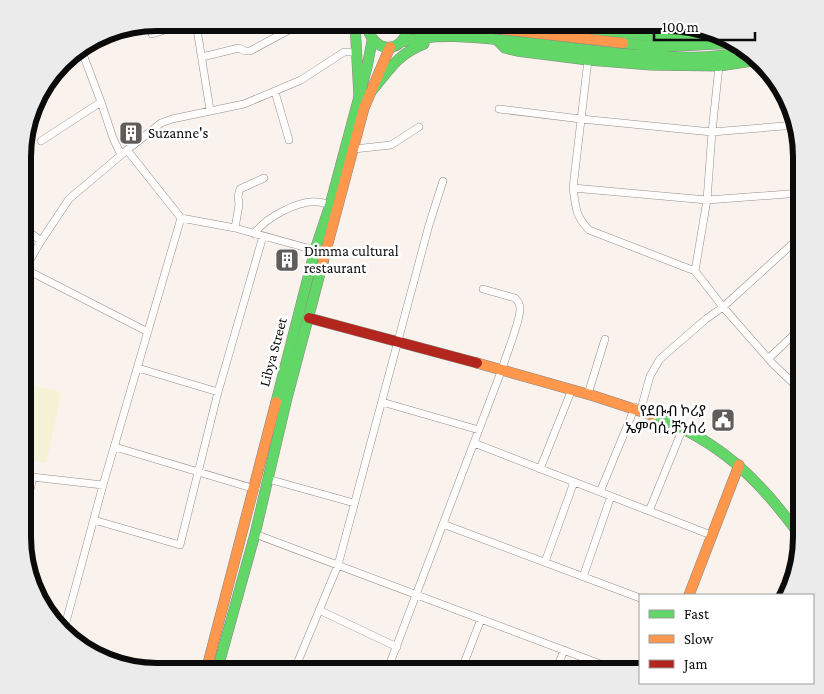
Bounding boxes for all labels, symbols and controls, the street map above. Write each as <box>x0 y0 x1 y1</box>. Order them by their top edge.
scale bar <box>654 10 755 42</box>
text: 100 m <box>662 19 699 35</box>
building icon: Suzanne's <box>118 120 144 146</box>
place label: Suzanne's <box>148 125 208 141</box>
place label: Dimma cultural restaurant <box>304 243 399 276</box>
building icon: Dimma cultural restaurant <box>274 247 300 273</box>
street label: Libya Street <box>256 315 291 389</box>
place label: የደቡብ ኮሪያ ኤምባሲ ቻንሰሪ <box>625 403 706 436</box>
public building icon: የደቡብ ኮሪያ ኤምባሲ ቻንሰሪ <box>710 407 736 433</box>
legend <box>639 594 814 684</box>
text: Fast <box>684 606 710 622</box>
text: Slow <box>684 631 714 647</box>
text: Jam <box>682 656 707 673</box>

